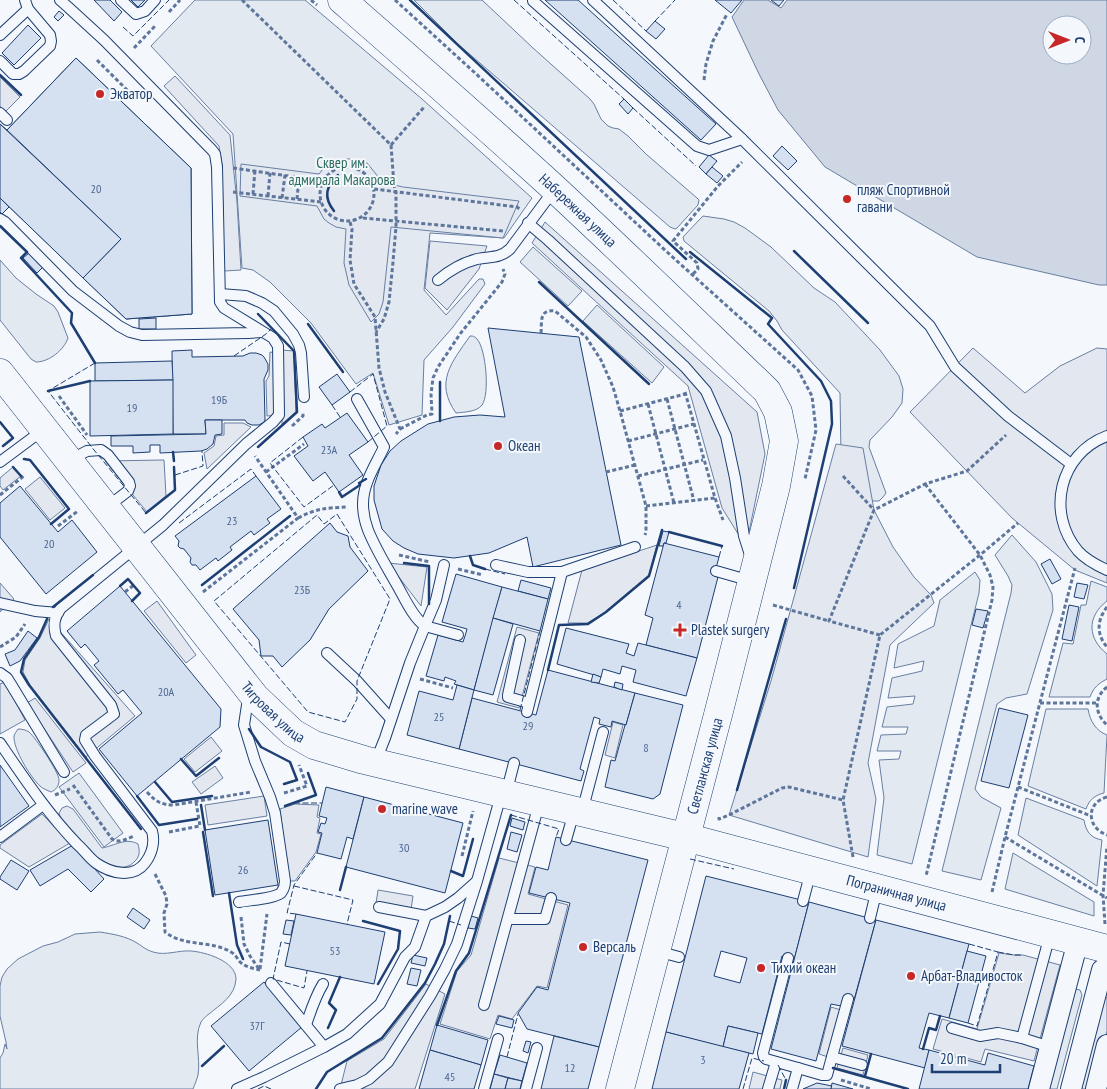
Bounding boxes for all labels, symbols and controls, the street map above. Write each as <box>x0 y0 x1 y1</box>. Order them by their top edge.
north arrow <box>1042 15 1092 65</box>
text: С <box>1071 37 1089 44</box>
place label: Экватор <box>110 84 152 103</box>
marker: Экватор <box>94 88 106 100</box>
park label: Сквер им. адмирала Макарова <box>288 153 396 189</box>
street label: Набережная улица <box>535 169 621 251</box>
place label: пляж Спортивной гавани <box>857 180 950 216</box>
house number: 20 <box>91 181 101 196</box>
marker: пляж Спортивной гавани <box>841 193 853 205</box>
house number: 19Б <box>211 392 227 407</box>
house number: 19 <box>127 400 137 415</box>
place label: Океан <box>508 436 541 455</box>
marker: Океан <box>492 440 504 452</box>
house number: 23А <box>321 442 338 457</box>
house number: 23 <box>227 513 237 528</box>
house number: 20 <box>44 536 54 551</box>
house number: 23Б <box>294 582 310 597</box>
house number: 4 <box>676 597 682 612</box>
place label: Plastek surgery <box>691 620 770 639</box>
marker: Plastek surgery <box>673 623 687 637</box>
street label: Тигровая улица <box>237 678 308 747</box>
house number: 20А <box>158 684 175 699</box>
house number: 25 <box>434 709 444 724</box>
street label: Светланская улица <box>683 716 727 816</box>
house number: 29 <box>523 718 533 733</box>
house number: 8 <box>643 740 649 755</box>
place label: marine wave <box>392 799 458 818</box>
marker: marine wave <box>376 803 388 815</box>
house number: 30 <box>399 840 409 855</box>
house number: 26 <box>238 862 248 877</box>
street label: Пограничная улица <box>845 870 949 915</box>
place label: Версаль <box>593 937 636 956</box>
marker: Версаль <box>577 941 589 953</box>
house number: 53 <box>330 943 340 958</box>
place label: Тихий океан <box>771 958 836 977</box>
marker: Тихий океан <box>755 962 767 974</box>
place label: Арбат-Владивосток <box>921 966 1023 985</box>
marker: Арбат-Владивосток <box>905 970 917 982</box>
house number: 37Г <box>249 1018 265 1033</box>
scale bar <box>932 1042 1000 1074</box>
text: 20 m <box>940 1049 966 1068</box>
house number: 3 <box>700 1052 706 1067</box>
house number: 12 <box>565 1060 575 1075</box>
house number: 45 <box>445 1069 455 1084</box>

